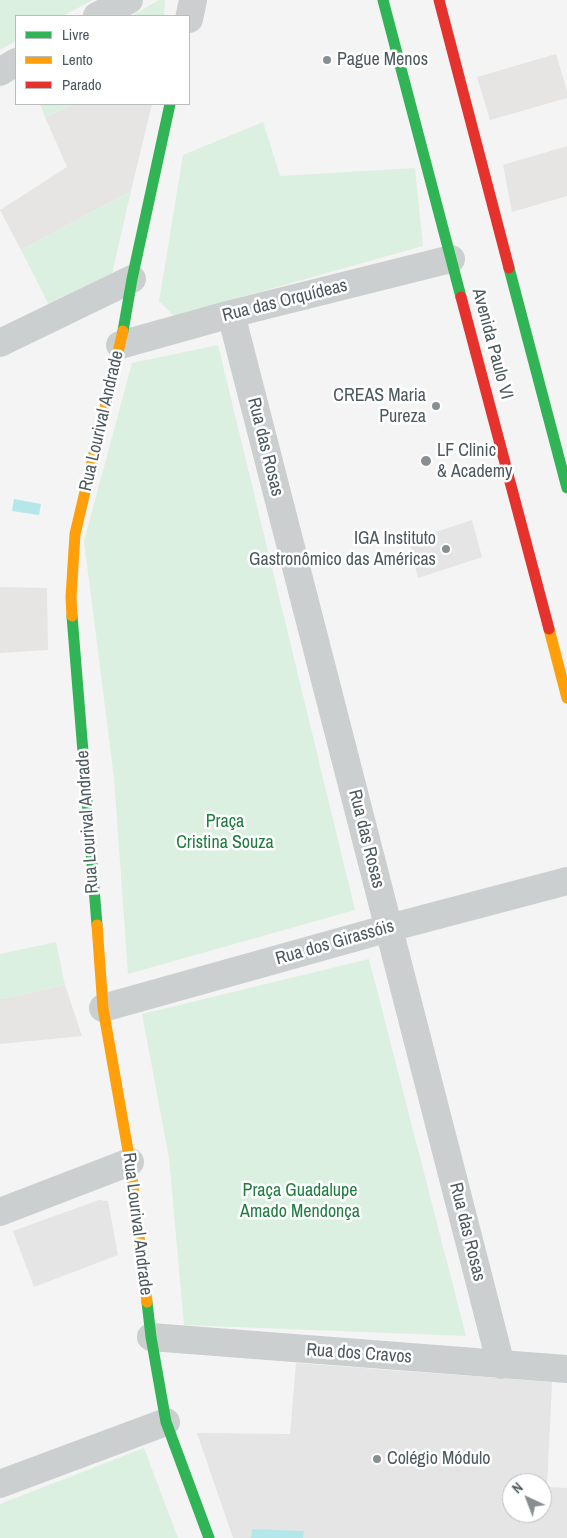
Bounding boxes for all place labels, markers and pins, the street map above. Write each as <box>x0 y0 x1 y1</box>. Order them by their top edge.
place label: Pague Menos <box>337 49 428 71</box>
marker: Pague Menos <box>321 54 333 66</box>
place label: CREAS Maria Pureza <box>333 385 426 428</box>
marker: CREAS Maria Pureza <box>430 400 442 412</box>
place label: LF Clinic & Academy <box>437 440 512 482</box>
marker: LF Clinic & Academy <box>419 454 433 468</box>
place label: IGA Instituto Gastronômico das Américas <box>249 528 436 570</box>
marker: IGA Instituto Gastronômico das Américas <box>440 543 452 555</box>
place label: Colégio Módulo <box>387 1448 490 1470</box>
marker: Colégio Módulo <box>371 1453 383 1465</box>

